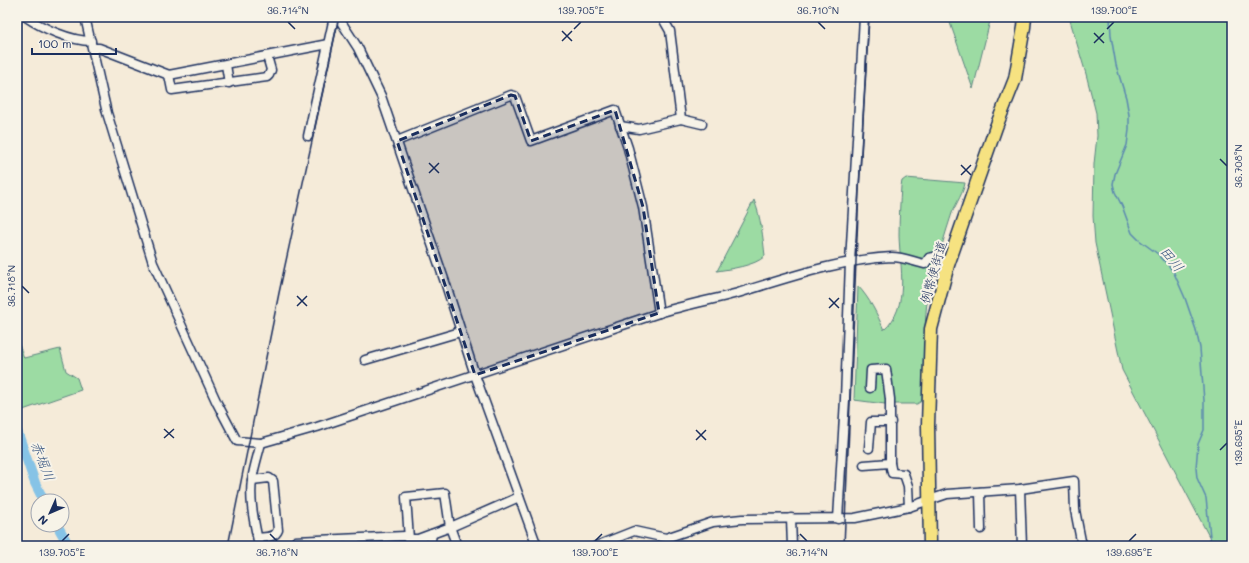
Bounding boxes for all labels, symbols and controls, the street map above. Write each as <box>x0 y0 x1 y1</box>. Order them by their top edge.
text: 36.714°N <box>267 3 309 17</box>
text: 139.705°E <box>558 3 604 17</box>
text: 36.710°N <box>797 3 839 17</box>
text: 139.700°E <box>1091 3 1138 17</box>
scale bar <box>32 30 116 56</box>
text: 100 m <box>38 35 72 51</box>
text: 36.708°N <box>1231 144 1245 188</box>
street label: 例幣使街道 <box>915 238 950 305</box>
water label: 田川 <box>1156 242 1189 276</box>
text: 36.718°N <box>4 265 18 307</box>
text: 139.695°E <box>1231 419 1245 466</box>
water label: 赤堀川 <box>27 438 60 484</box>
north arrow <box>30 493 70 533</box>
text: N <box>34 512 51 529</box>
text: 139.705°E <box>39 545 85 559</box>
text: 36.718°N <box>256 545 298 559</box>
text: 139.700°E <box>572 545 619 559</box>
text: 36.714°N <box>786 545 828 559</box>
text: 139.695°E <box>1106 545 1153 559</box>

